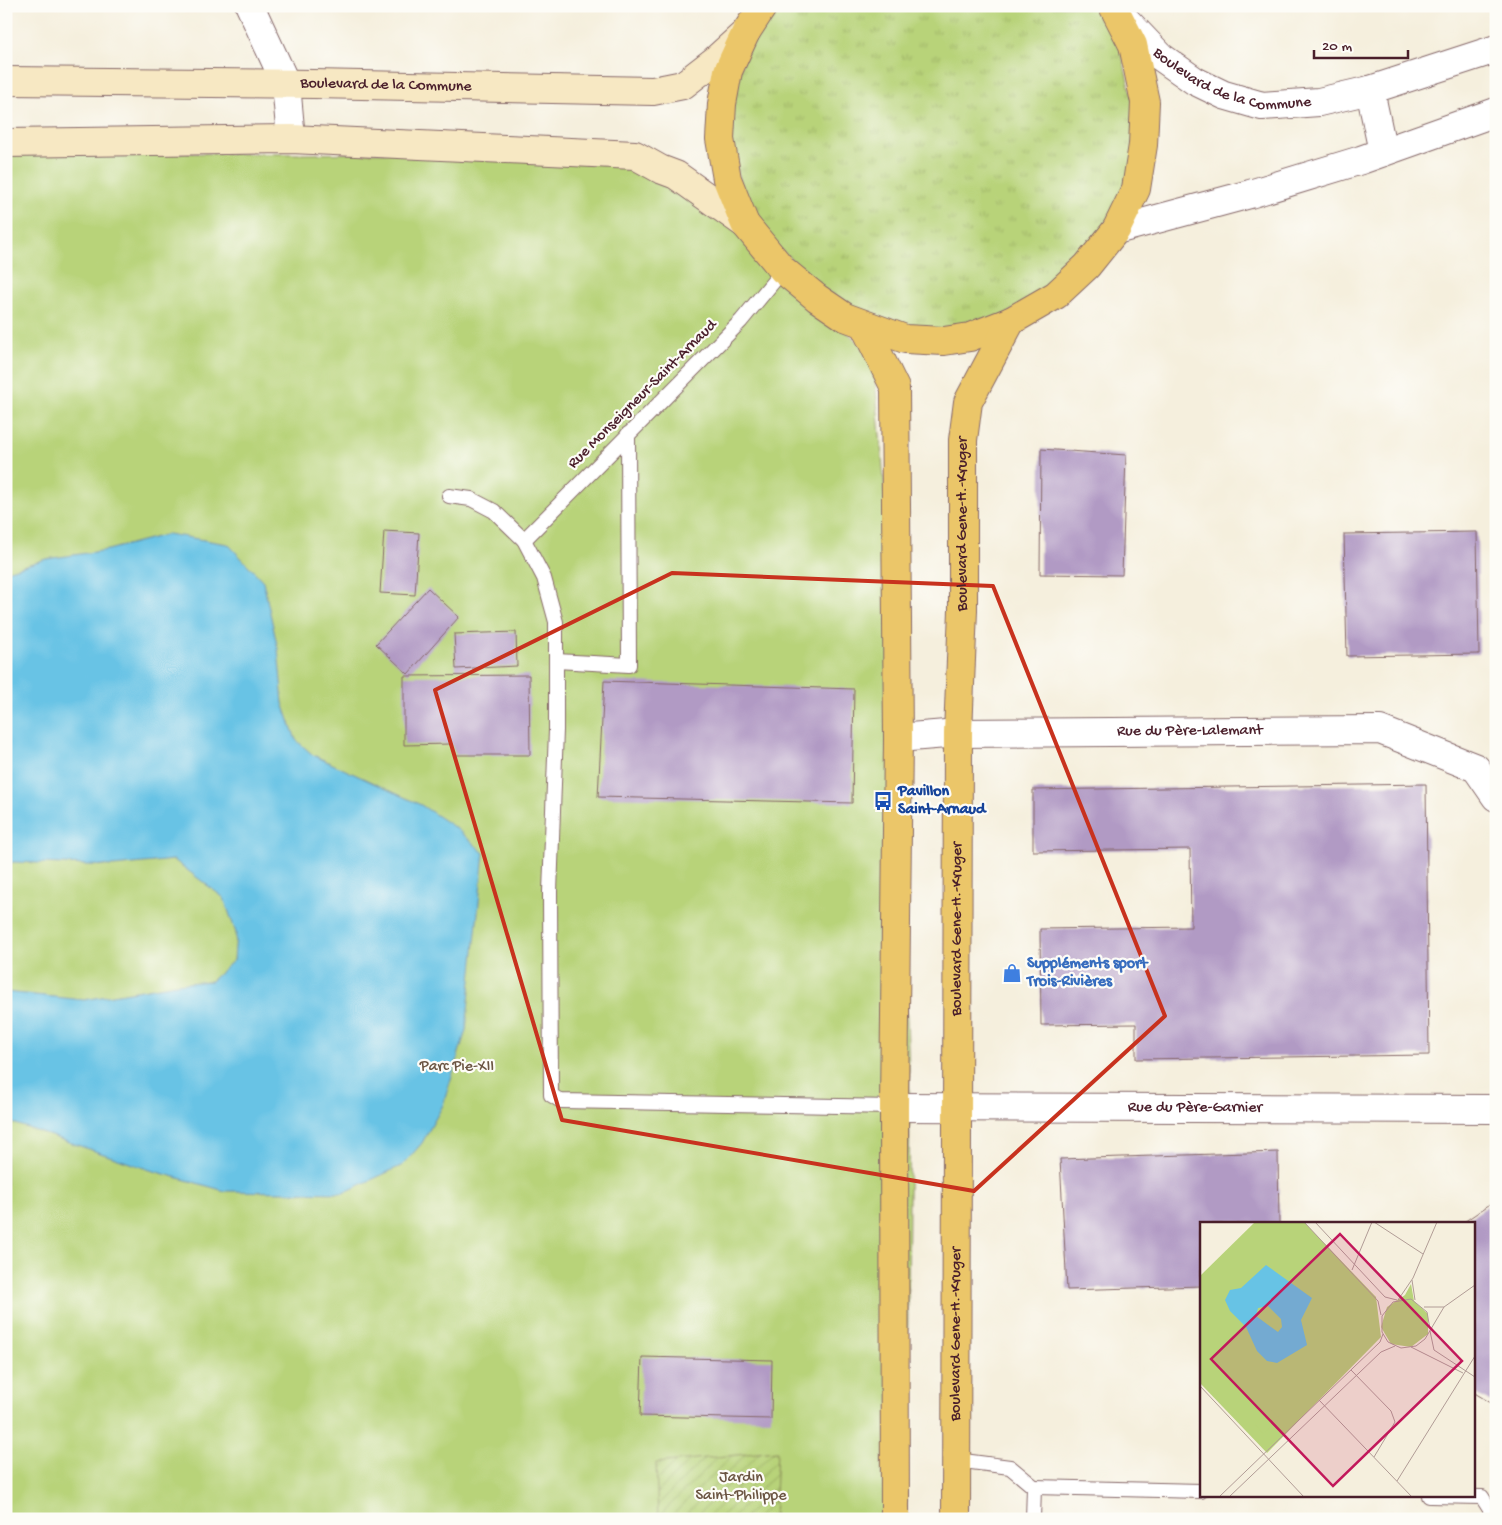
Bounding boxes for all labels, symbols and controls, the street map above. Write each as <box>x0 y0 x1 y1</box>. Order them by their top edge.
scale bar <box>1314 28 1408 60</box>
text: 20 m <box>1322 38 1352 56</box>
street label: Boulevard de la Commune <box>1147 43 1313 116</box>
street label: Boulevard de la Commune <box>299 74 473 97</box>
street label: Rue Monseigneur-Saint-Arnaud <box>564 315 723 474</box>
street label: Boulevard Gene-H.-Kruger <box>953 435 973 612</box>
street label: Rue du Père-Lalemant <box>1117 721 1264 741</box>
place label: Pavillon Saint-Arnaud <box>897 783 987 820</box>
bus stop icon: Pavillon Saint-Arnaud <box>872 790 894 812</box>
street label: Boulevard Gene-H.-Kruger <box>948 841 967 1017</box>
place label: Suppléments sport Trois-Rivières <box>1025 955 1149 992</box>
shop icon: Suppléments sport Trois-Rivières <box>1001 962 1023 984</box>
park label: Parc Pie-XII <box>419 1058 494 1077</box>
street label: Rue du Père-Garnier <box>1128 1098 1264 1118</box>
inset map <box>1200 1222 1474 1498</box>
street label: Boulevard Gene-H.-Kruger <box>947 1246 966 1422</box>
park label: Jardin Saint-Philippe <box>696 1469 787 1506</box>

